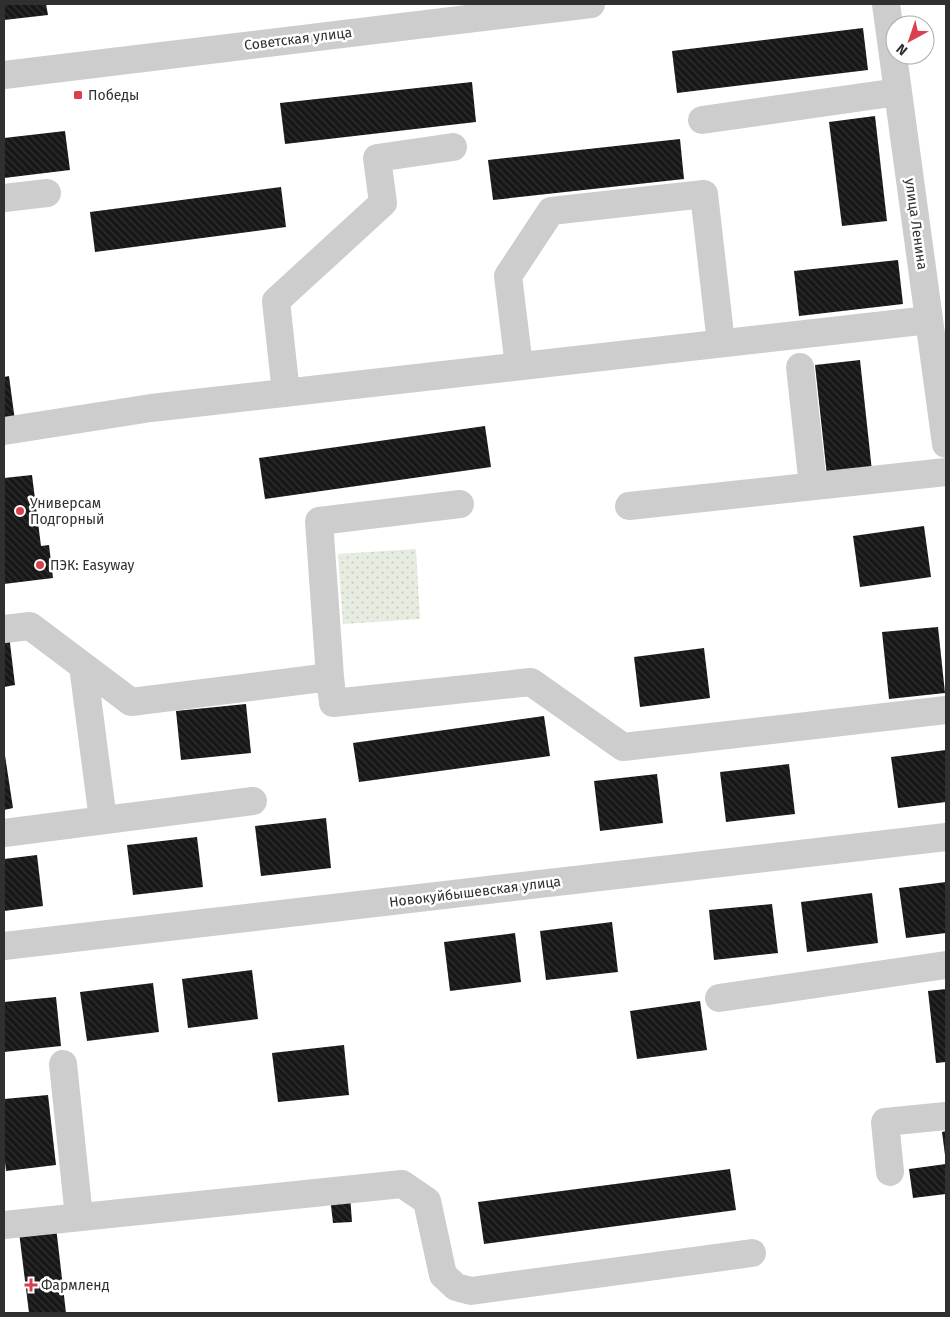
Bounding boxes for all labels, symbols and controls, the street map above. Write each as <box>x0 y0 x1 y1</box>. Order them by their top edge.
north arrow <box>885 15 935 65</box>
street label: Советская улица <box>243 24 353 54</box>
text: N <box>893 40 911 59</box>
place label: Победы <box>88 87 139 104</box>
marker: Победы <box>72 89 84 101</box>
street label: улица Ленина <box>901 177 931 271</box>
place label: Универсам Подгорный <box>30 495 104 528</box>
marker: Универсам Подгорный <box>14 505 26 517</box>
place label: ПЭК: Easyway <box>50 557 135 574</box>
marker: ПЭК: Easyway <box>34 559 46 571</box>
street label: Новокуйбышевская улица <box>388 873 562 911</box>
place label: Фармленд <box>41 1277 110 1294</box>
marker: Фармленд <box>25 1279 37 1291</box>

